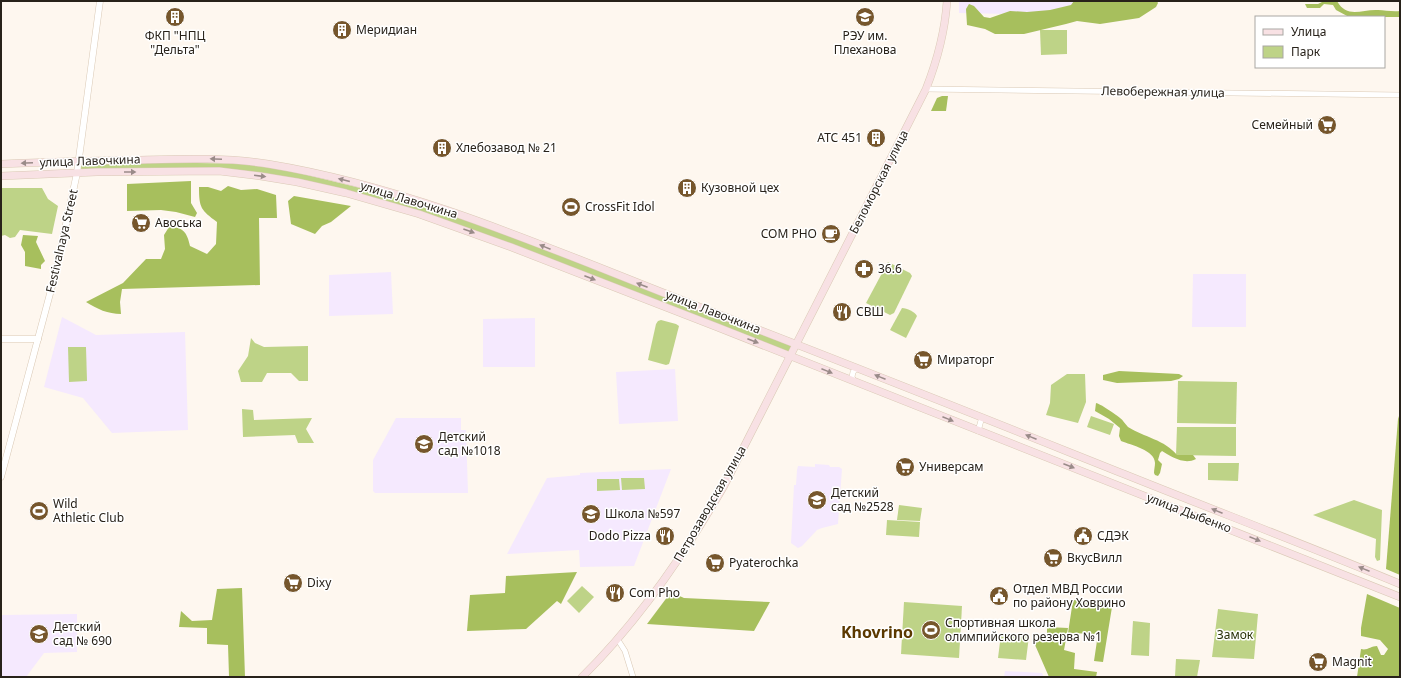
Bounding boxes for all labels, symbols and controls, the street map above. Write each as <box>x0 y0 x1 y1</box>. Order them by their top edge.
building icon: ФКП "НПЦ "Дельта" <box>164 6 186 28</box>
school or university icon: РЭУ им. Плеханова <box>854 6 876 28</box>
legend <box>1255 16 1385 68</box>
building icon: Меридиан <box>331 19 353 41</box>
place label: Меридиан <box>356 21 417 38</box>
text: Улица <box>1291 23 1326 40</box>
place label: ФКП "НПЦ "Дельта" <box>145 27 205 58</box>
place label: РЭУ им. Плеханова <box>834 27 896 58</box>
text: Парк <box>1291 43 1321 60</box>
street label: Левобережная улица <box>1101 82 1225 101</box>
supermarket icon: Семейный <box>1316 114 1338 136</box>
place label: Семейный <box>1251 116 1313 133</box>
street label: Беломорская улица <box>845 127 912 237</box>
building icon: АТС 451 <box>865 127 887 149</box>
place label: АТС 451 <box>817 129 862 146</box>
building icon: Хлебозавод № 21 <box>431 137 453 159</box>
place label: Хлебозавод № 21 <box>456 139 557 156</box>
street label: улица Лавочкина <box>39 150 141 171</box>
one-way arrow <box>209 156 222 162</box>
one-way arrow <box>20 160 33 166</box>
one-way arrow <box>124 169 137 175</box>
one-way arrow <box>254 173 266 179</box>
one-way arrow <box>338 177 351 183</box>
street label: улица Лавочкина <box>358 177 460 222</box>
building icon: Кузовной цех <box>676 177 698 199</box>
place label: Кузовной цех <box>701 179 780 196</box>
street label: Festivalnaya Street <box>41 187 82 294</box>
sports icon: CrossFit Idol <box>560 196 582 218</box>
place label: CrossFit Idol <box>585 198 655 215</box>
supermarket icon: Авоська <box>130 212 152 234</box>
place label: Авоська <box>155 214 202 231</box>
cafe icon: COM PHO <box>820 223 842 245</box>
place label: COM PHO <box>761 225 817 242</box>
one-way arrow <box>463 229 475 235</box>
one-way arrow <box>538 243 550 249</box>
pharmacy icon: 36.6 <box>853 258 875 280</box>
place label: 36.6 <box>878 260 902 277</box>
one-way arrow <box>585 275 597 281</box>
one-way arrow <box>636 282 648 288</box>
street label: улица Лавочкина <box>663 286 763 338</box>
restaurant icon: СВШ <box>831 301 853 323</box>
place label: СВШ <box>856 303 884 320</box>
one-way arrow <box>747 339 759 345</box>
supermarket icon: Мираторг <box>912 349 934 371</box>
place label: Мираторг <box>937 351 994 368</box>
one-way arrow <box>821 368 833 374</box>
one-way arrow <box>875 374 886 380</box>
one-way arrow <box>942 416 954 422</box>
place label: Детский сад №1018 <box>438 428 501 459</box>
school or university icon: Детский сад №1018 <box>413 433 435 455</box>
one-way arrow <box>1026 434 1037 440</box>
street label: Петрозаводская улица <box>669 442 750 565</box>
supermarket icon: Универсам <box>894 456 916 478</box>
place label: Универсам <box>919 458 984 475</box>
one-way arrow <box>1063 463 1075 469</box>
place label: Детский сад №2528 <box>831 484 894 515</box>
school or university icon: Детский сад №2528 <box>806 489 828 511</box>
street label: улица Дыбенко <box>1144 489 1234 536</box>
place label: Wild Athletic Club <box>53 495 124 526</box>
sports icon: Wild Athletic Club <box>28 500 50 522</box>
school or university icon: Школа №597 <box>580 503 602 525</box>
place label: Школа №597 <box>605 505 680 522</box>
one-way arrow <box>1211 507 1223 513</box>
restaurant icon: Dodo Pizza <box>654 525 676 547</box>
public building icon: СДЭК <box>1072 525 1094 547</box>
place label: Dodo Pizza <box>589 527 651 544</box>
place label: СДЭК <box>1097 527 1129 544</box>
one-way arrow <box>1249 536 1261 542</box>
supermarket icon: ВкусВилл <box>1042 547 1064 569</box>
place label: ВкусВилл <box>1067 549 1122 566</box>
supermarket icon: Pyaterochka <box>704 552 726 574</box>
place label: Pyaterochka <box>729 554 799 571</box>
one-way arrow <box>1357 565 1369 571</box>
supermarket icon: Dixy <box>282 572 304 594</box>
place label: Dixy <box>307 574 332 591</box>
place label: Отдел МВД России по району Ховрино <box>1013 580 1126 611</box>
restaurant icon: Com Pho <box>604 582 626 604</box>
place label: Com Pho <box>629 584 680 601</box>
public building icon: Отдел МВД России по району Ховрино <box>988 585 1010 607</box>
place label: Спортивная школа олимпийского резерва №1 <box>945 614 1102 645</box>
place label: Детский сад № 690 <box>53 618 112 649</box>
sports icon: Спортивная школа олимпийского резерва №1 <box>920 619 942 641</box>
district label: Khovrino <box>841 621 913 643</box>
school or university icon: Детский сад № 690 <box>28 623 50 645</box>
park label: Замок <box>1217 626 1254 643</box>
supermarket icon: Magnit <box>1307 651 1329 673</box>
place label: Magnit <box>1332 653 1373 670</box>

